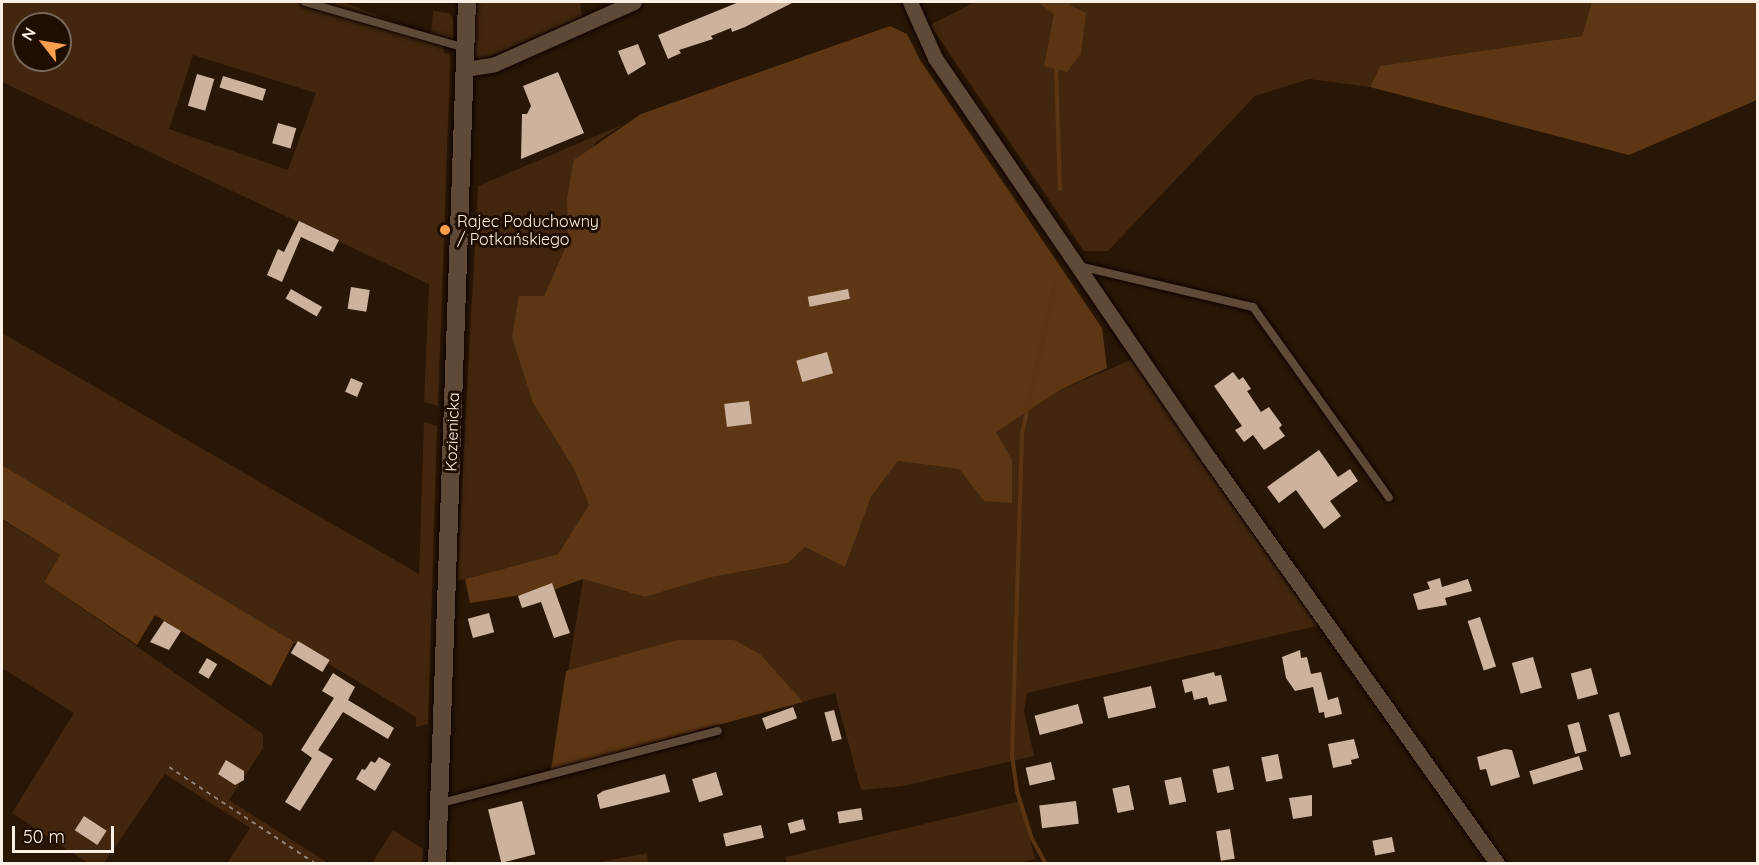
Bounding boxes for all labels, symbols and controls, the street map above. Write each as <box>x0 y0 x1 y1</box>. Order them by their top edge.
north arrow <box>12 12 72 72</box>
text: N <box>17 24 40 44</box>
place label: Rajec Poduchowny / Potkańskiego <box>457 211 599 249</box>
marker: Rajec Poduchowny / Potkańskiego <box>438 223 452 237</box>
street label: Kozienicka <box>441 392 463 472</box>
scale bar <box>15 814 117 852</box>
text: 50 m <box>23 825 65 848</box>

